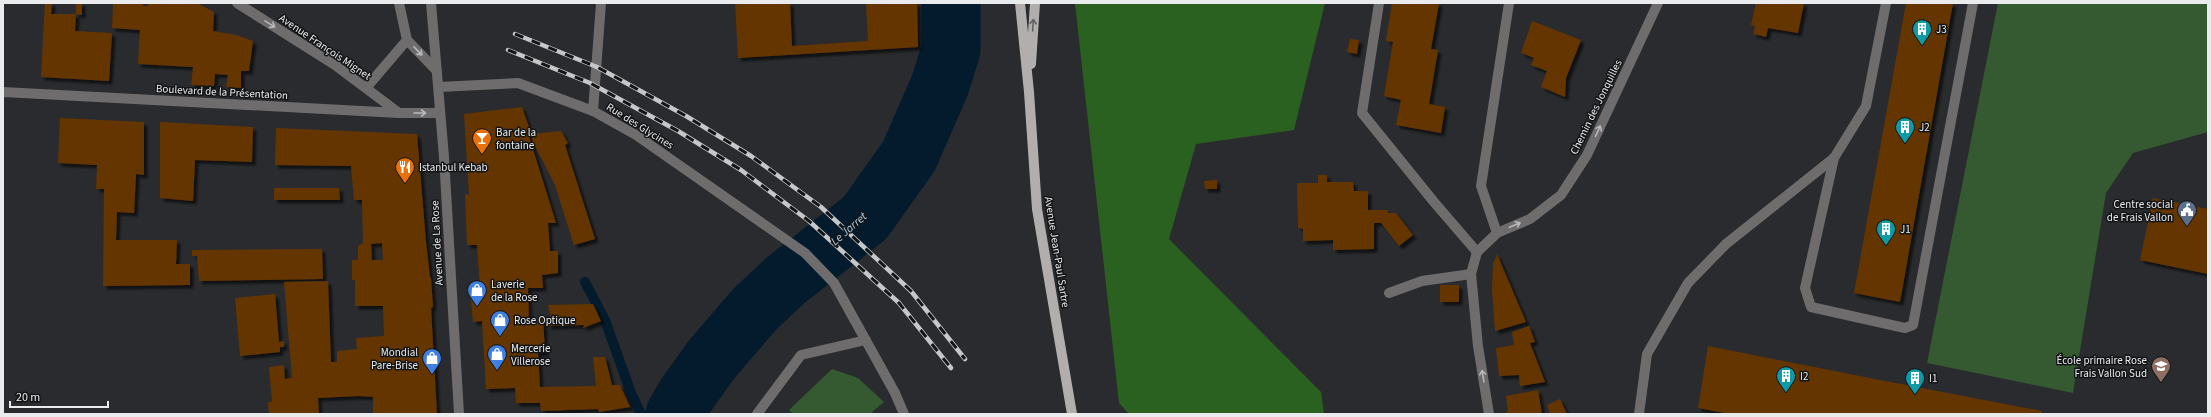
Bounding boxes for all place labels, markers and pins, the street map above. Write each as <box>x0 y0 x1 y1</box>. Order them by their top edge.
building icon: J3 <box>1911 18 1933 46</box>
place label: J3 <box>1936 22 1947 37</box>
building icon: J2 <box>1894 116 1916 144</box>
place label: J2 <box>1919 120 1930 135</box>
place label: Bar de la fontaine <box>496 125 536 153</box>
bar icon: Bar de la fontaine <box>471 127 493 155</box>
restaurant icon: Istanbul Kebab <box>394 156 416 184</box>
place label: Istanbul Kebab <box>419 160 488 175</box>
place label: Centre social de Frais Vallon <box>2107 197 2173 225</box>
public building icon: Centre social de Frais Vallon <box>2176 199 2198 227</box>
building icon: J1 <box>1875 218 1897 246</box>
place label: J1 <box>1900 222 1911 237</box>
place label: Laverie de la Rose <box>491 277 538 305</box>
shop icon: Laverie de la Rose <box>466 279 488 307</box>
shop icon: Rose Optique <box>489 309 511 337</box>
place label: Rose Optique <box>514 313 576 328</box>
place label: Mercerie Villerose <box>511 341 551 369</box>
shop icon: Mercerie Villerose <box>486 343 508 371</box>
place label: Mondial Pare-Brise <box>371 345 419 373</box>
shop icon: Mondial Pare-Brise <box>421 347 443 375</box>
place label: École primaire Rose Frais Vallon Sud <box>2057 353 2148 381</box>
school or university icon: École primaire Rose Frais Vallon Sud <box>2150 355 2172 383</box>
building icon: I2 <box>1775 365 1797 393</box>
building icon: I1 <box>1904 367 1926 395</box>
place label: I2 <box>1800 369 1808 384</box>
place label: I1 <box>1929 371 1937 386</box>

